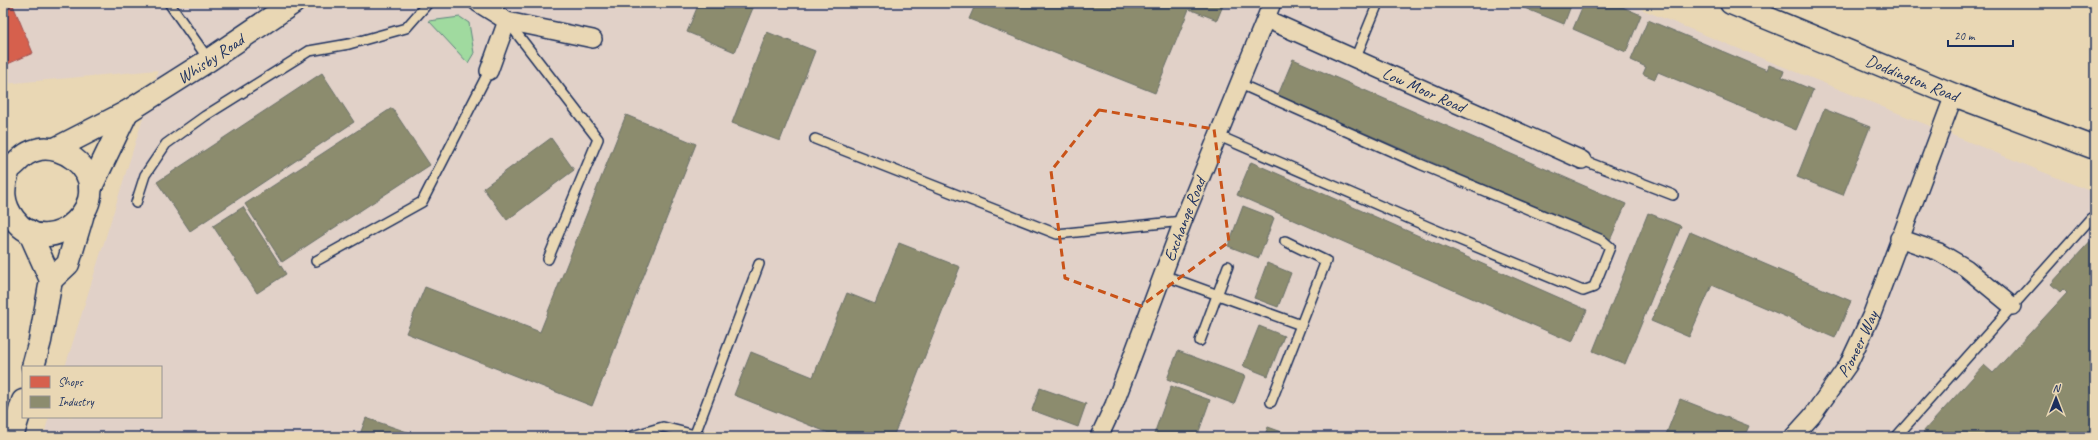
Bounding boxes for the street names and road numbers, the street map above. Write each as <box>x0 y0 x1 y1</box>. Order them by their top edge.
street label: Whisby Road <box>173 28 251 88</box>
street label: Doddington Road <box>1863 50 1963 107</box>
street label: Low Moor Road <box>1379 62 1471 118</box>
street label: Exchange Road <box>1159 172 1212 264</box>
street label: Pioneer Way <box>1833 306 1884 381</box>

